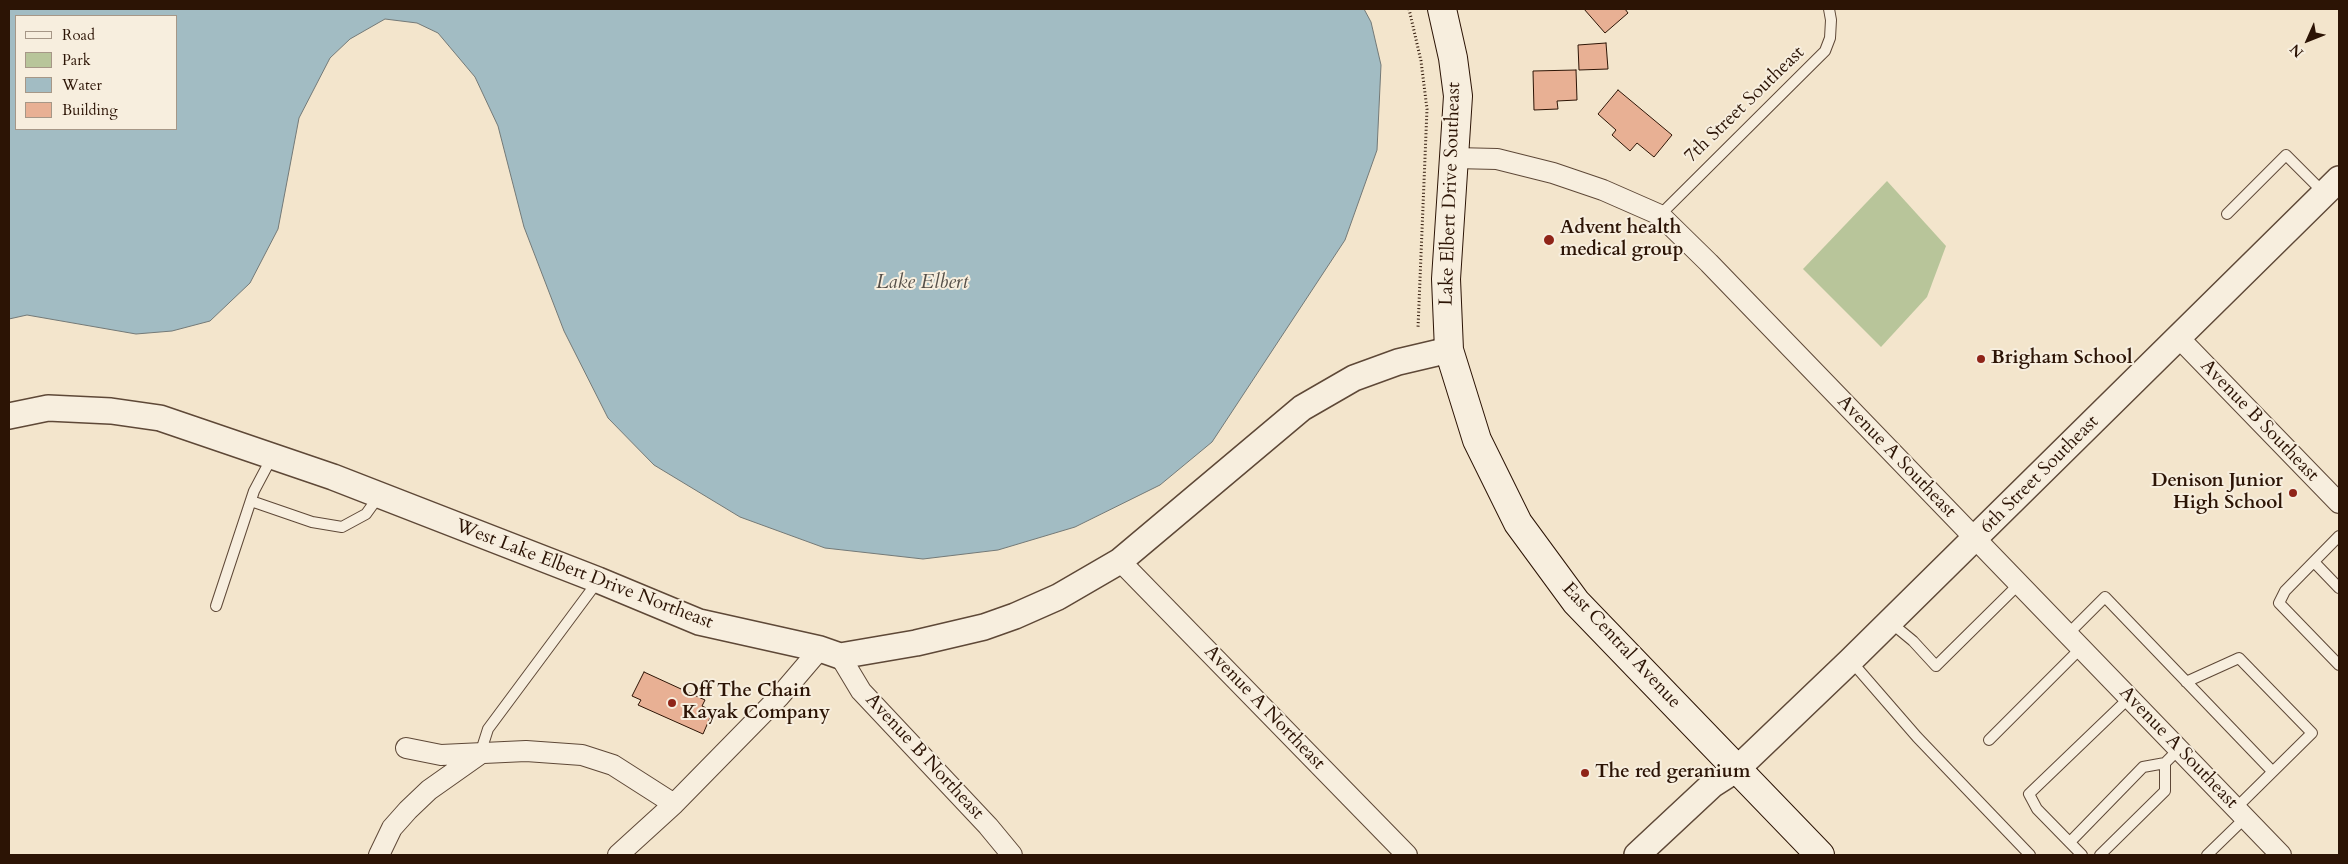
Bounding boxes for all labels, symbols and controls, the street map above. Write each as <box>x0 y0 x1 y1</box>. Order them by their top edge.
legend <box>15 15 178 130</box>
north arrow <box>2283 15 2333 65</box>
text: Road <box>62 25 95 45</box>
text: N <box>2286 40 2308 62</box>
street label: 7th Street Southeast <box>1680 42 1810 168</box>
text: Park <box>62 50 91 70</box>
text: Water <box>62 75 102 95</box>
street label: Lake Elbert Drive Southeast <box>1436 82 1466 306</box>
text: Building <box>62 100 118 120</box>
place label: Advent health medical group <box>1560 218 1683 262</box>
marker: Advent health medical group <box>1542 233 1556 247</box>
water label: Lake Elbert <box>876 271 968 295</box>
place label: Brigham School <box>1991 348 2132 370</box>
marker: Brigham School <box>1975 353 1987 365</box>
street label: Avenue B Southeast <box>2195 355 2323 487</box>
street label: Avenue A Southeast <box>1832 391 1960 523</box>
street label: 6th Street Southeast <box>1976 411 2104 539</box>
place label: Denison Junior High School <box>2151 471 2283 515</box>
marker: Denison Junior High School <box>2287 487 2299 499</box>
street label: West Lake Elbert Drive Northeast <box>452 515 716 635</box>
street label: East Central Avenue <box>1557 578 1685 714</box>
street label: Avenue A Northeast <box>1199 641 1329 775</box>
place label: Off The Chain Kayak Company <box>682 681 830 725</box>
street label: Avenue A Southeast <box>2114 682 2242 814</box>
street label: Avenue B Northeast <box>860 689 988 825</box>
marker: Off The Chain Kayak Company <box>666 697 678 709</box>
place label: The red geranium <box>1595 762 1750 784</box>
marker: The red geranium <box>1579 767 1591 779</box>

